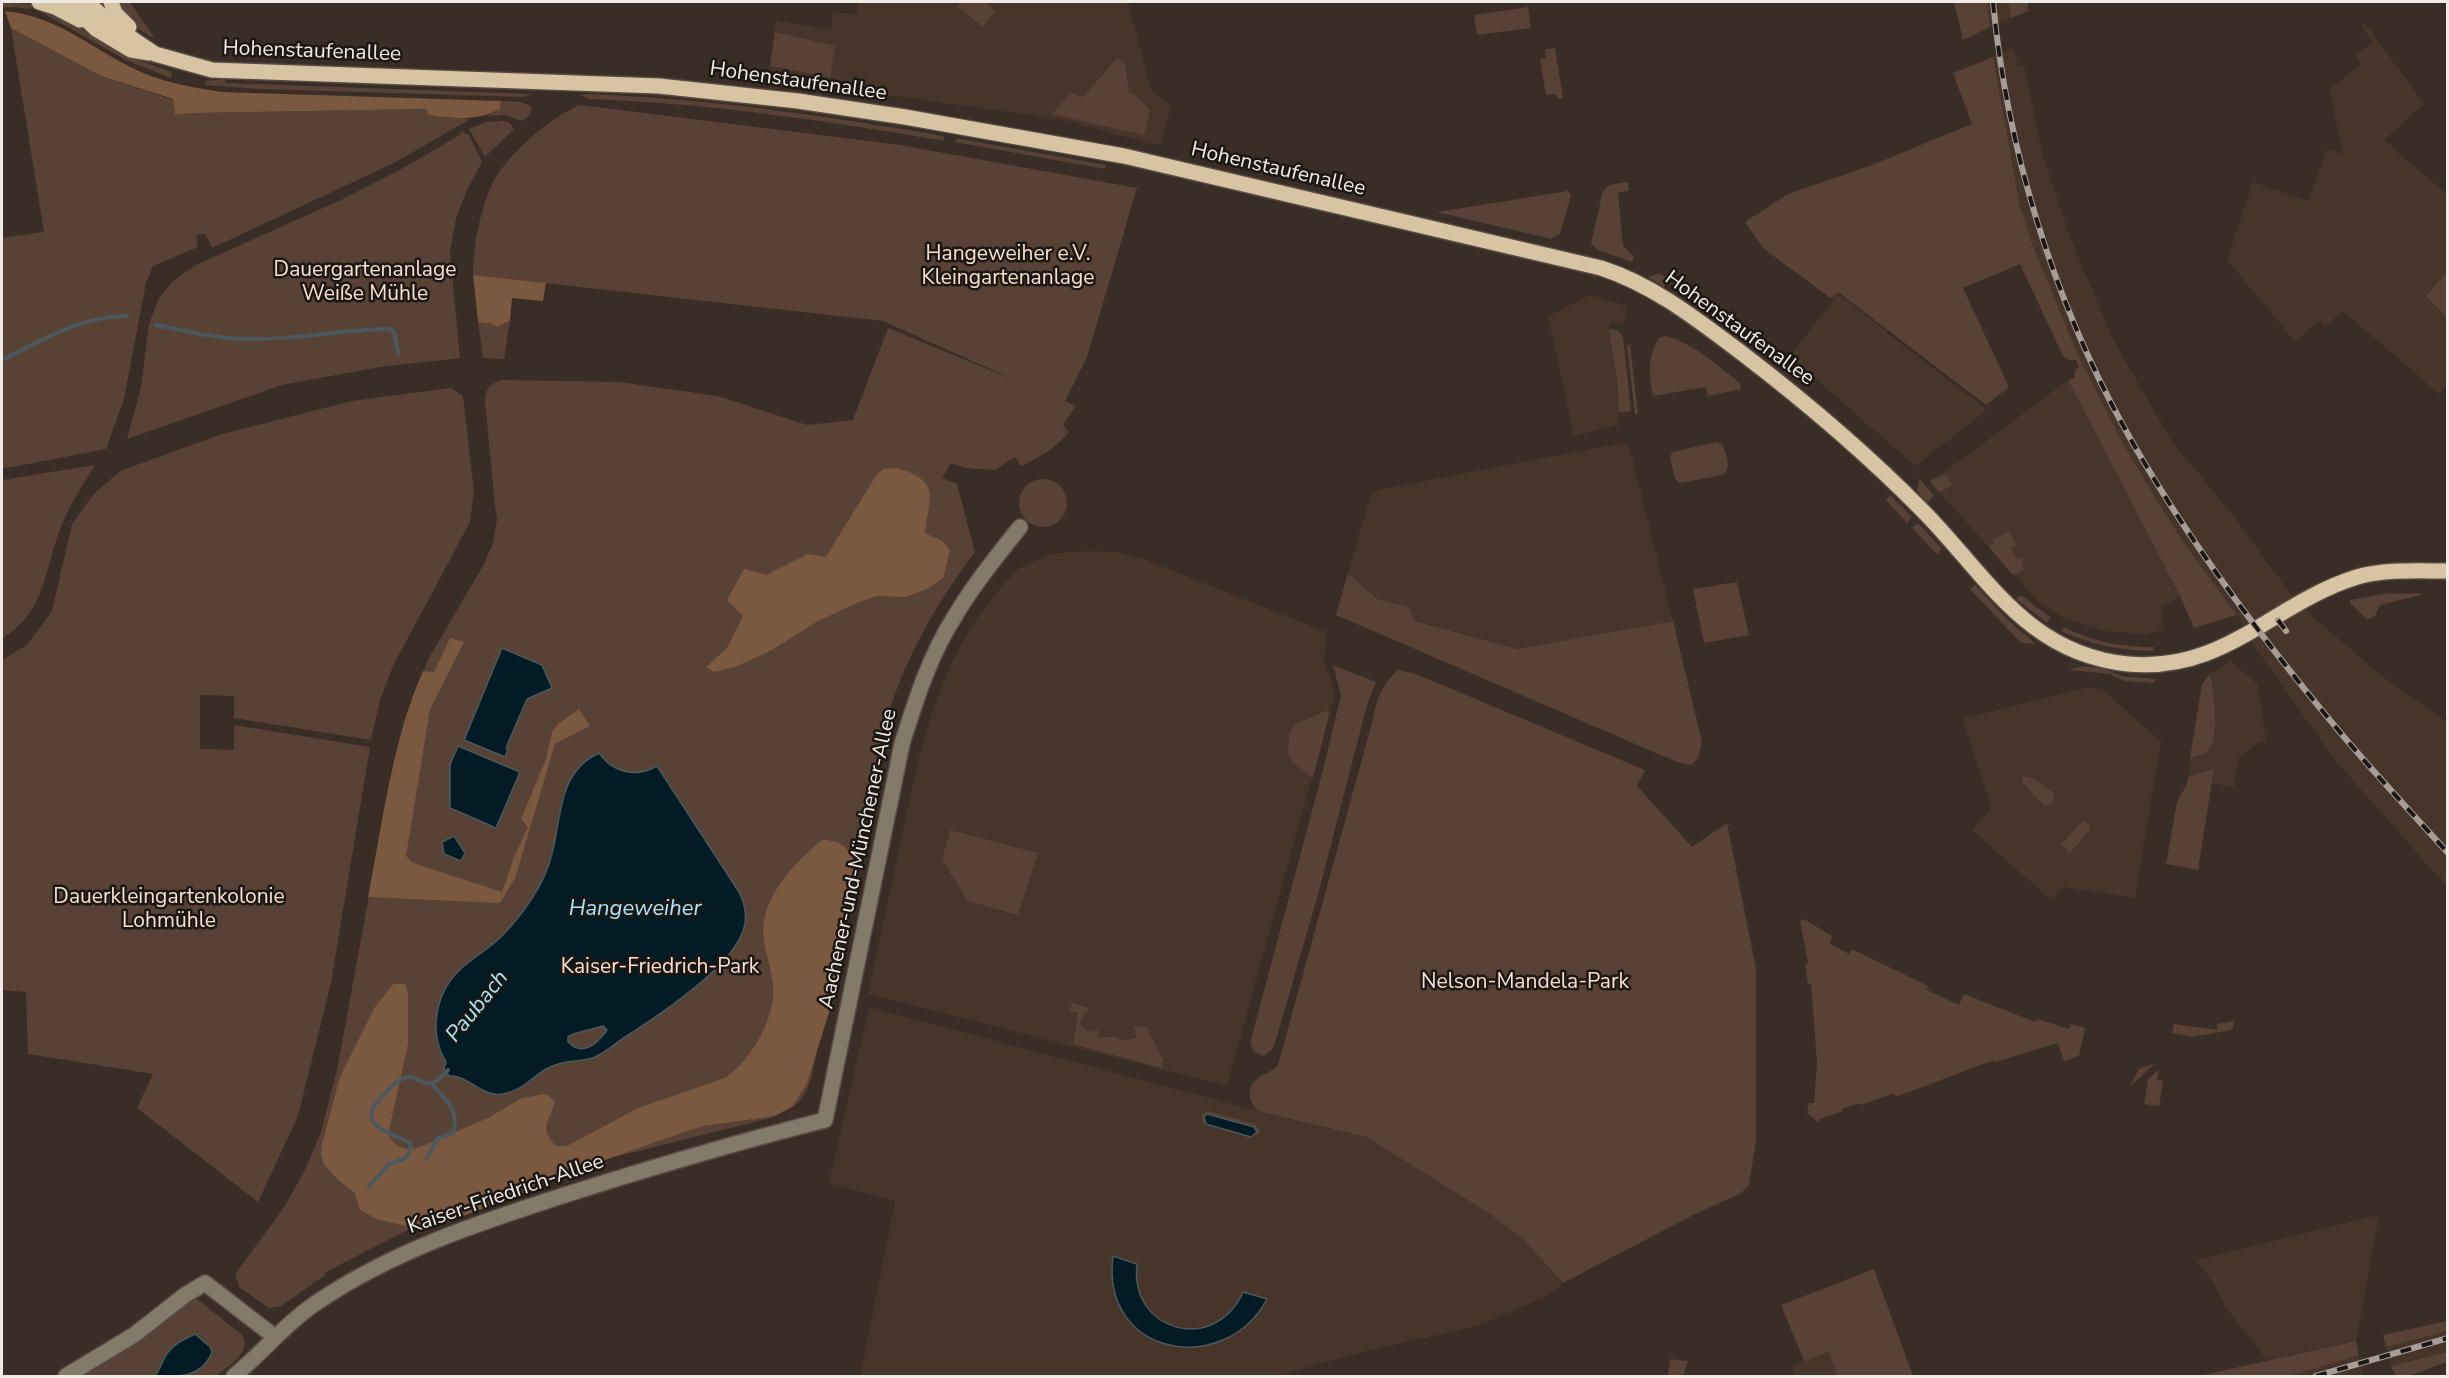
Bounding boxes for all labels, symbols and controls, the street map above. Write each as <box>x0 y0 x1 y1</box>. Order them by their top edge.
street label: Hohenstaufenallee <box>222 36 402 68</box>
street label: Hohenstaufenallee <box>708 57 888 107</box>
street label: Hohenstaufenallee <box>1188 138 1368 202</box>
park label: Hangeweiher e.V. Kleingartenanlage <box>922 242 1094 292</box>
park label: Dauergartenanlage Weiße Mühle <box>274 258 456 308</box>
street label: Hohenstaufenallee <box>1659 266 1819 392</box>
street label: Aachener-und-Münchener-Allee <box>815 707 903 1011</box>
park label: Dauerkleingartenkolonie Lohmühle <box>53 885 285 935</box>
water label: Hangeweiher <box>569 897 701 923</box>
park label: Kaiser-Friedrich-Park <box>561 955 759 981</box>
water label: Paubach <box>441 966 515 1048</box>
park label: Nelson-Mandela-Park <box>1421 970 1629 996</box>
street label: Kaiser-Friedrich-Allee <box>405 1150 607 1240</box>

